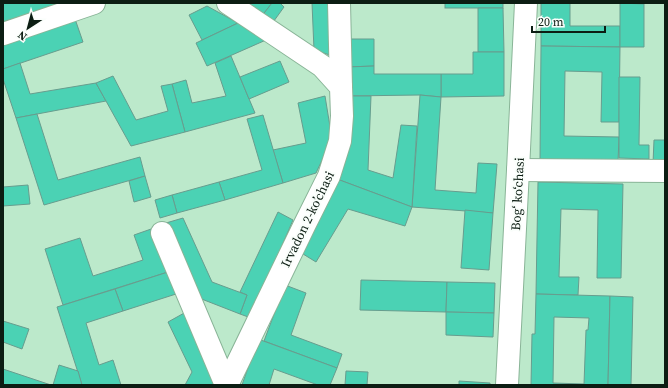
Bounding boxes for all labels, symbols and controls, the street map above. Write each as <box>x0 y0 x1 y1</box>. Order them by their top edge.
north arrow <box>8 8 48 48</box>
scale bar <box>532 8 605 34</box>
text: 20 m <box>538 14 564 30</box>
text: N <box>15 27 30 44</box>
street label: Bogʻ koʻchasi <box>507 157 528 231</box>
street label: Irvadon 2-koʼchasi <box>277 168 338 270</box>

